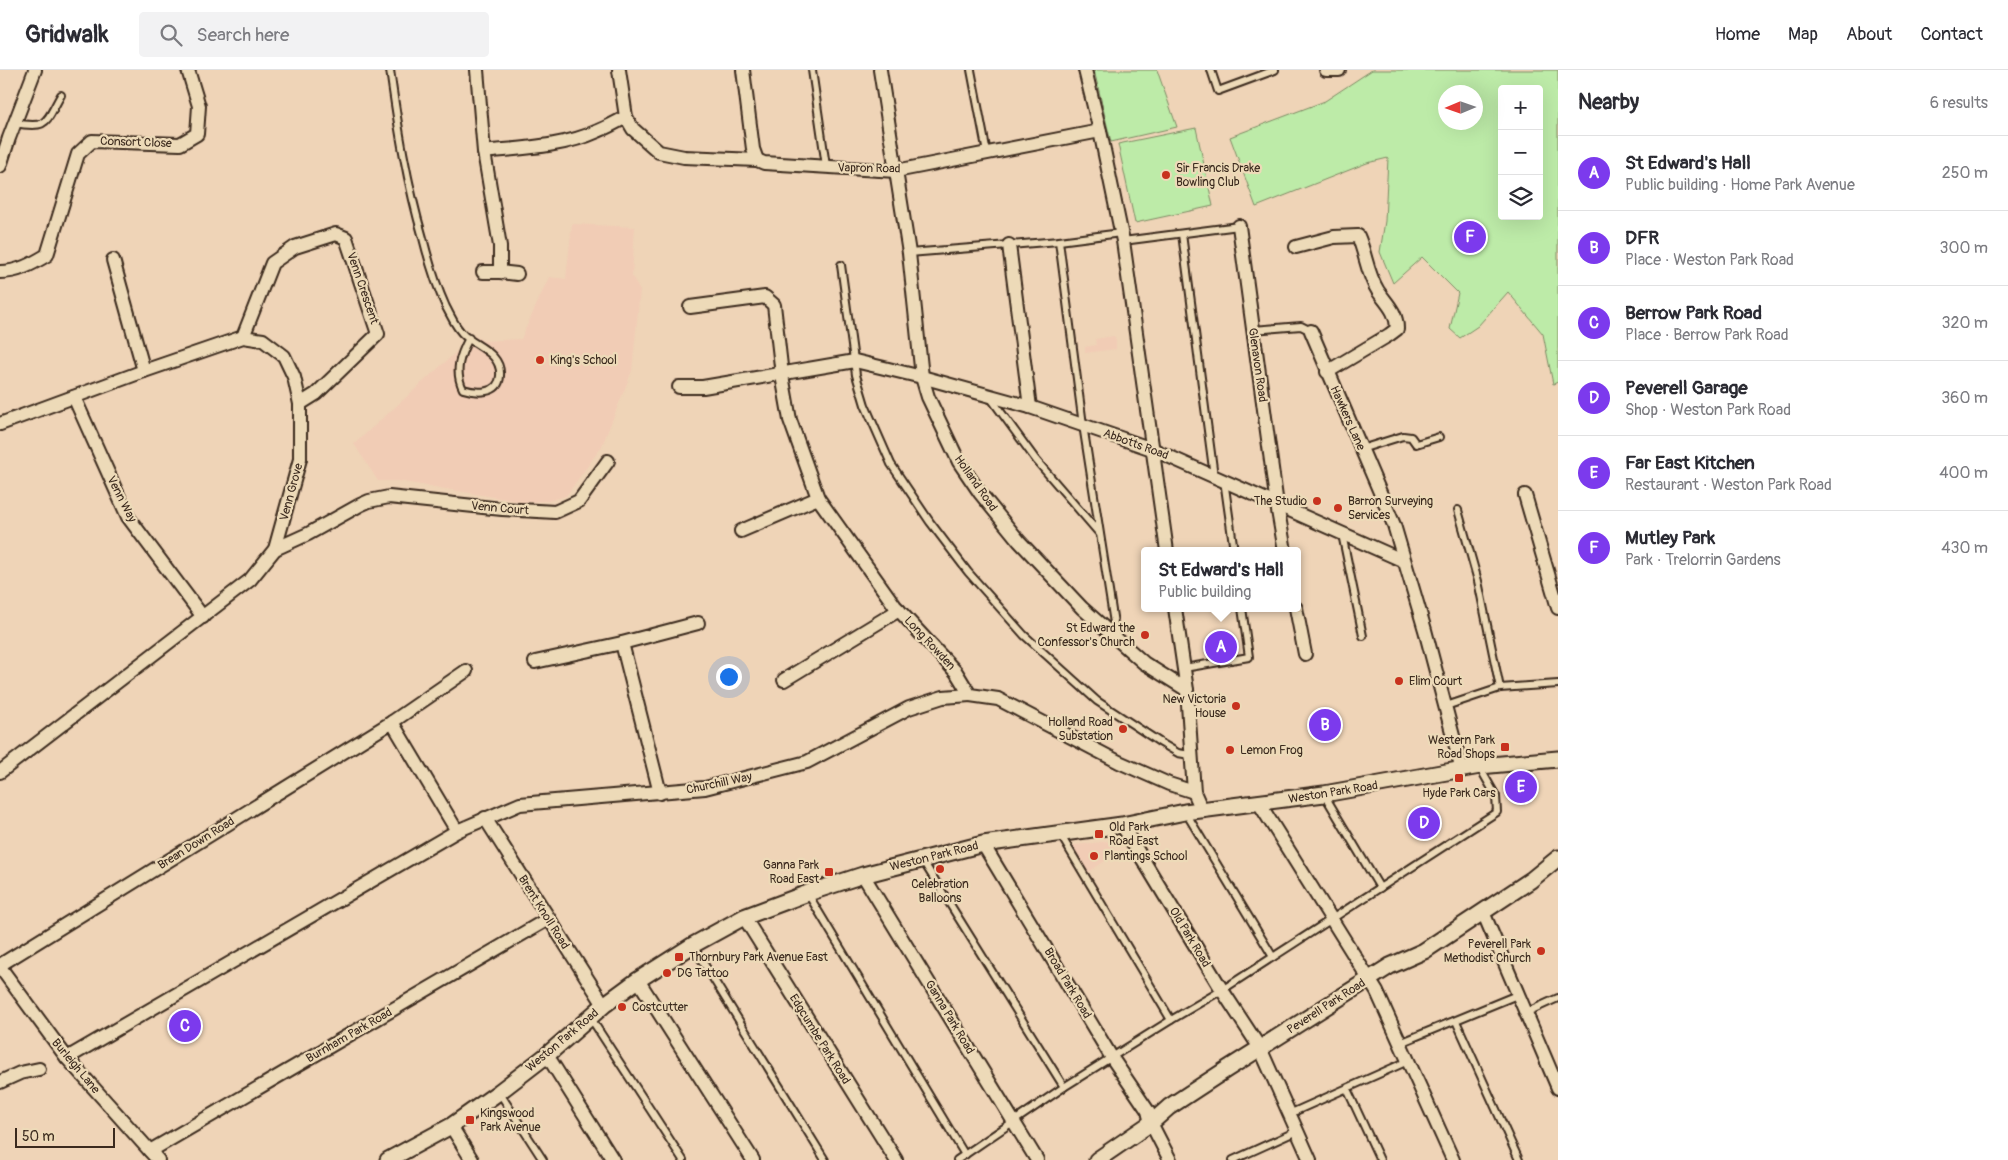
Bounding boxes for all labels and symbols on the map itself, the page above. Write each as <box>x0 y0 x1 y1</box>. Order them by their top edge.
north arrow <box>1438 85 1483 130</box>
street label: Consort Close <box>100 134 172 151</box>
street label: Vapron Road <box>837 160 901 177</box>
place label: Sir Francis Drake Bowling Club <box>1176 161 1260 190</box>
marker: Sir Francis Drake Bowling Club <box>1160 169 1172 181</box>
pin: F <box>1454 218 1486 256</box>
street label: Venn Crescent <box>343 250 382 326</box>
street label: Glenavon Road <box>1245 327 1270 403</box>
place label: King's School <box>550 353 617 368</box>
marker: King's School <box>534 354 546 366</box>
street label: Hawkers Lane <box>1327 384 1368 453</box>
street label: Abbotts Road <box>1101 426 1171 463</box>
street label: Holland Road <box>951 452 1000 514</box>
street label: Venn Grove <box>277 462 306 522</box>
street label: Venn Way <box>104 474 140 525</box>
place label: The Studio <box>1254 494 1308 509</box>
place label: Barron Surveying Services <box>1348 494 1433 523</box>
marker: The Studio <box>1311 495 1323 507</box>
street label: Venn Court <box>470 498 530 519</box>
marker: Barron Surveying Services <box>1332 502 1344 514</box>
street label: Long Rowden <box>901 613 959 674</box>
place label: St Edward the Confessor's Church <box>1038 621 1135 650</box>
pin: A <box>1205 628 1237 666</box>
marker: St Edward the Confessor's Church <box>1139 629 1151 641</box>
your location <box>716 664 742 690</box>
place label: Elim Court <box>1409 674 1462 689</box>
marker: Elim Court <box>1393 675 1405 687</box>
place label: New Victoria House <box>1163 692 1226 721</box>
marker: New Victoria House <box>1230 700 1242 712</box>
pin: B <box>1309 706 1341 744</box>
place label: Holland Road Substation <box>1048 715 1113 744</box>
marker: Holland Road Substation <box>1117 723 1129 735</box>
place label: Western Park Road Shops <box>1428 733 1496 762</box>
marker: Western Park Road Shops <box>1499 741 1511 753</box>
place label: Lemon Frog <box>1240 743 1303 758</box>
marker: Lemon Frog <box>1224 744 1236 756</box>
pin: E <box>1505 768 1537 806</box>
street label: Churchill Way <box>685 769 753 798</box>
marker: Hyde Park Cars <box>1453 772 1465 784</box>
street label: Weston Park Road <box>1287 778 1379 807</box>
place label: Hyde Park Cars <box>1422 786 1496 801</box>
pin: D <box>1408 804 1440 842</box>
street label: Brean Down Road <box>155 814 237 873</box>
place label: Old Park Road East <box>1109 820 1159 849</box>
marker: Old Park Road East <box>1093 828 1105 840</box>
street label: Weston Park Road <box>888 838 980 875</box>
place label: Plantings School <box>1104 849 1188 864</box>
marker: Plantings School <box>1088 850 1100 862</box>
place label: Ganna Park Road East <box>763 858 819 887</box>
marker: Celebration Balloons <box>934 863 946 875</box>
marker: Ganna Park Road East <box>823 866 835 878</box>
street label: Brent Knoll Road <box>515 872 572 952</box>
place label: Celebration Balloons <box>911 877 969 906</box>
street label: Old Park Road <box>1166 904 1213 970</box>
place label: Peverell Park Methodist Church <box>1444 937 1531 966</box>
street label: Broad Park Road <box>1041 945 1095 1021</box>
marker: Peverell Park Methodist Church <box>1535 945 1547 957</box>
place label: Thornbury Park Avenue East <box>689 950 828 965</box>
marker: Thornbury Park Avenue East <box>673 951 685 963</box>
place label: DG Tattoo <box>677 966 729 981</box>
marker: DG Tattoo <box>661 967 673 979</box>
street label: Peverell Park Road <box>1284 975 1368 1037</box>
street label: Ganna Park Road <box>922 978 978 1057</box>
street label: Edgcumbe Park Road <box>786 991 853 1087</box>
place label: Costcutter <box>632 1000 689 1015</box>
marker: Costcutter <box>616 1001 628 1013</box>
street label: Burnham Park Road <box>304 1005 395 1066</box>
street label: Weston Park Road <box>523 1005 602 1075</box>
pin: C <box>169 1007 201 1045</box>
street label: Burleigh Lane <box>48 1036 103 1097</box>
place label: Kingswood Park Avenue <box>480 1106 541 1135</box>
marker: Kingswood Park Avenue <box>464 1114 476 1126</box>
scale bar <box>15 1125 115 1148</box>

